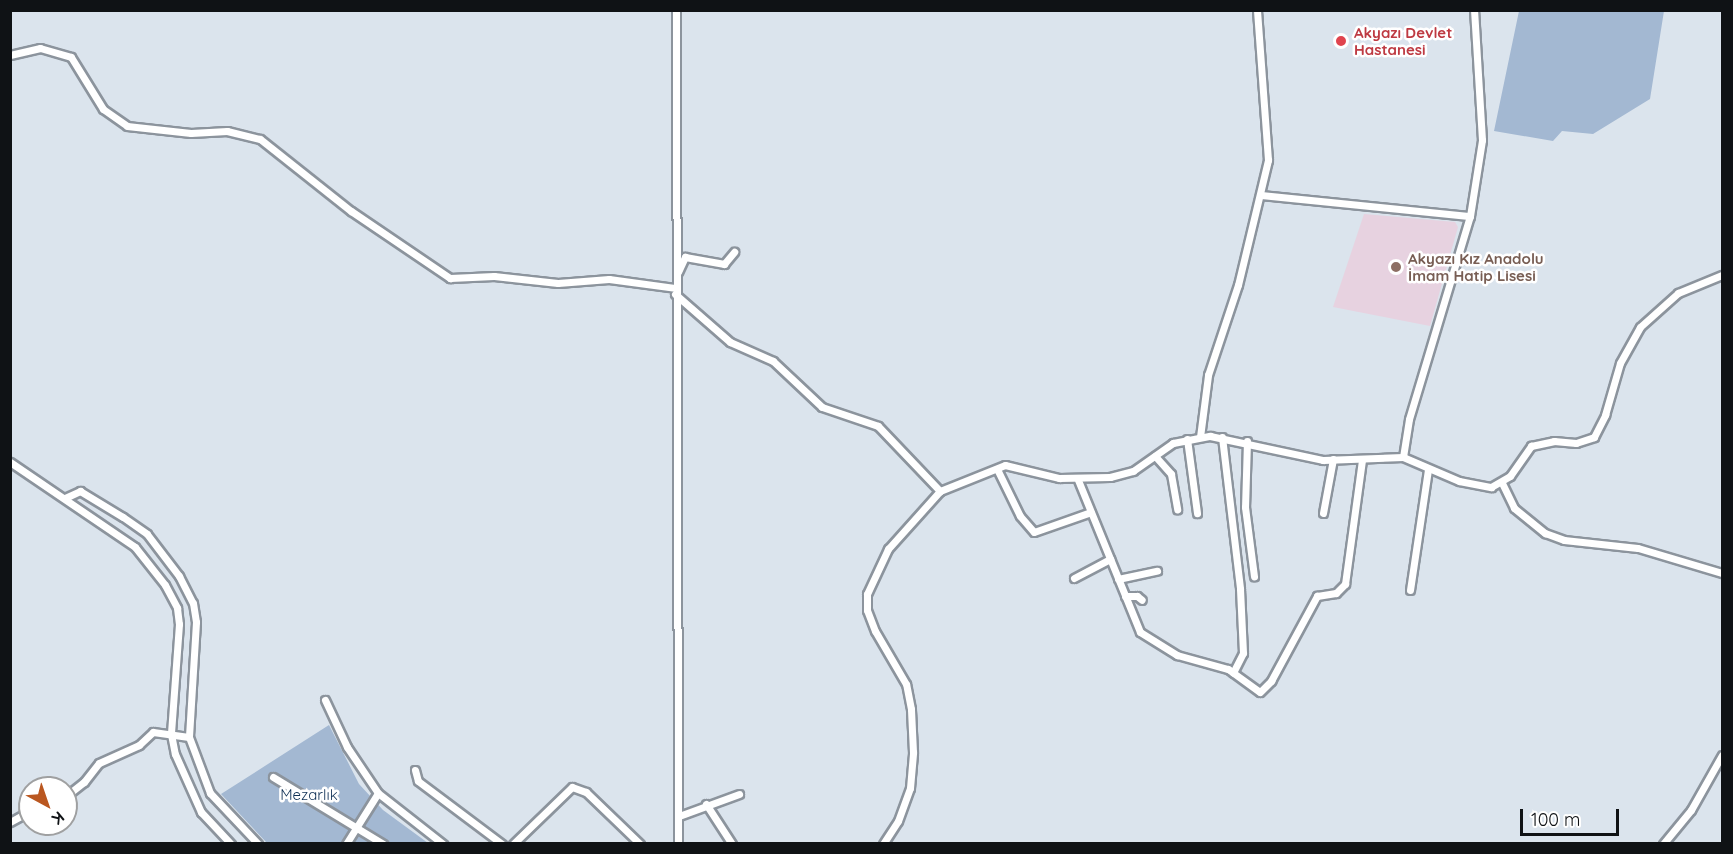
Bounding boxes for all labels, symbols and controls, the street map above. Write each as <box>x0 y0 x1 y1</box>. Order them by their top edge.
place label: Akyazı Devlet Hastanesi <box>1354 23 1452 58</box>
marker: Akyazı Devlet Hastanesi <box>1332 32 1350 50</box>
place label: Akyazı Kız Anadolu İmam Hatip Lisesi <box>1408 249 1544 284</box>
marker: Akyazı Kız Anadolu İmam Hatip Lisesi <box>1389 260 1403 274</box>
north arrow <box>18 776 78 836</box>
park label: Mezarlık <box>280 786 338 804</box>
scale bar <box>1523 797 1622 835</box>
text: K <box>48 807 69 829</box>
text: 100 m <box>1531 808 1580 831</box>

